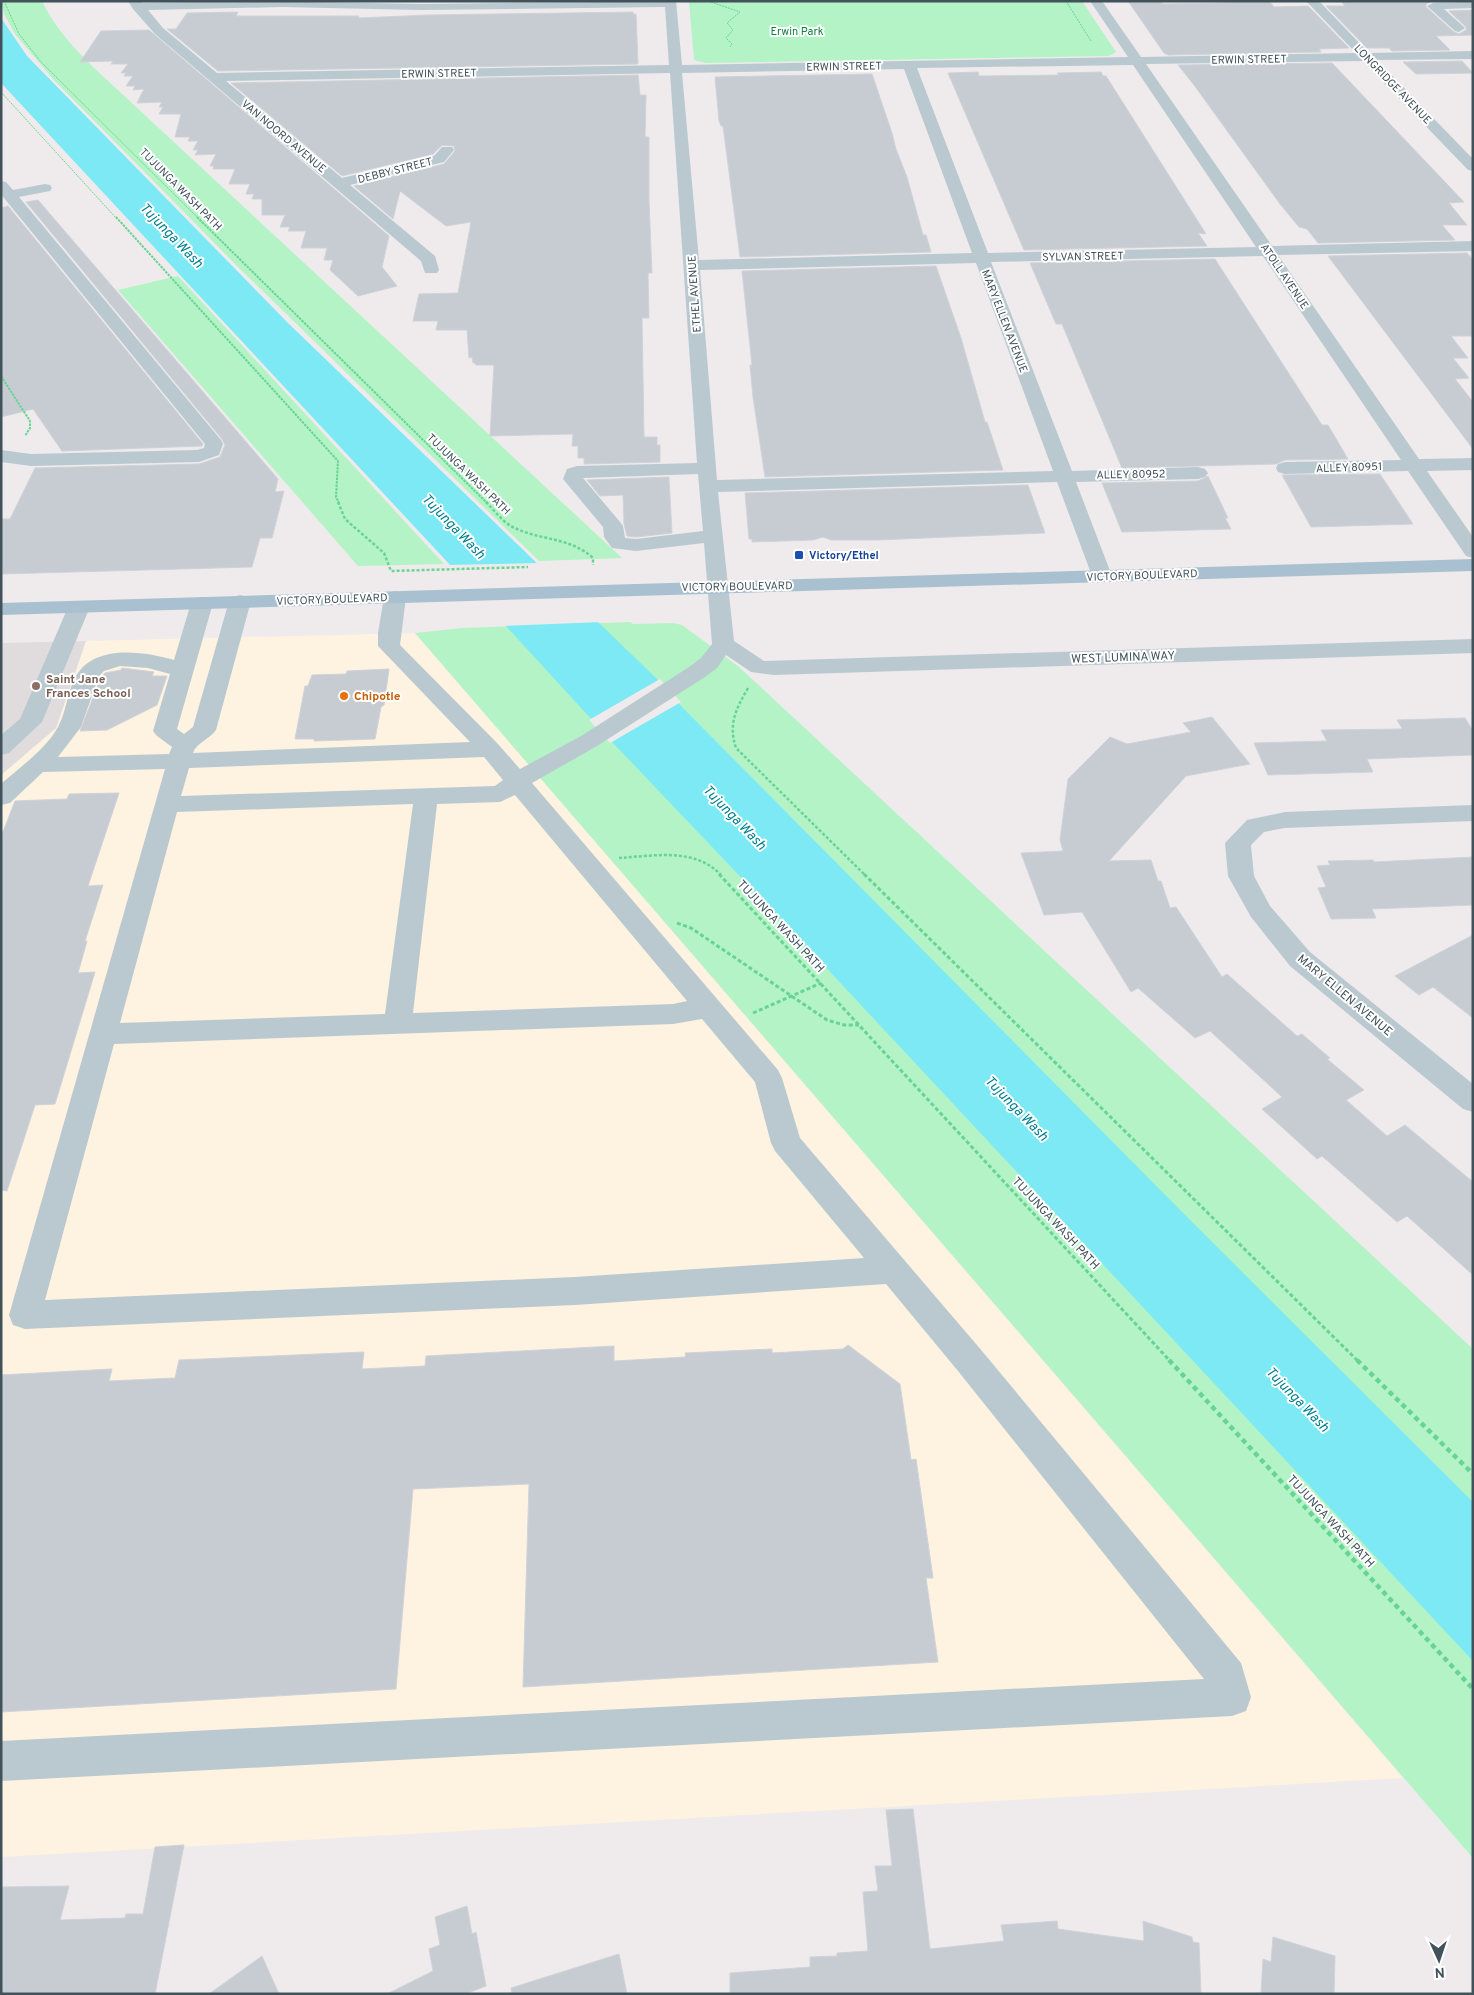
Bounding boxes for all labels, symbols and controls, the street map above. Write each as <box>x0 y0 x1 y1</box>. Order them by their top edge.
park label: Erwin Park <box>771 25 824 39</box>
street label: LONGRIDGE AVENUE <box>1351 42 1434 128</box>
street label: ERWIN STREET <box>1211 52 1287 68</box>
street label: ERWIN STREET <box>806 59 882 75</box>
street label: ERWIN STREET <box>401 66 477 82</box>
street label: VAN NOORD AVENUE <box>238 97 329 176</box>
street label: TUJUNGA WASH PATH <box>136 145 225 234</box>
street label: DEBBY STREET <box>356 155 434 187</box>
water label: Tujunga Wash <box>136 200 207 272</box>
street label: ATOLL AVENUE <box>1257 241 1311 312</box>
street label: SYLVAN STREET <box>1042 249 1124 265</box>
street label: ETHEL AVENUE <box>685 255 705 333</box>
street label: MARY ELLEN AVENUE <box>978 268 1030 375</box>
street label: TUJUNGA WASH PATH <box>423 431 513 518</box>
street label: ALLEY 80951 <box>1316 460 1382 476</box>
street label: ALLEY 80952 <box>1096 467 1166 483</box>
water label: Tujunga Wash <box>418 491 489 563</box>
marker: Victory/Ethel <box>793 549 805 561</box>
place label: Victory/Ethel <box>809 549 879 563</box>
street label: VICTORY BOULEVARD <box>1086 567 1198 585</box>
street label: VICTORY BOULEVARD <box>681 579 793 595</box>
street label: VICTORY BOULEVARD <box>276 591 388 609</box>
street label: WEST LUMINA WAY <box>1071 648 1176 668</box>
place label: Saint Jane Frances School <box>46 672 131 702</box>
marker: Saint Jane Frances School <box>30 680 42 692</box>
place label: Chipotle <box>354 689 401 705</box>
marker: Chipotle <box>338 690 350 702</box>
water label: Tujunga Wash <box>699 782 770 854</box>
street label: TUJUNGA WASH PATH <box>733 877 827 976</box>
street label: MARY ELLEN AVENUE <box>1294 951 1395 1040</box>
water label: Tujunga Wash <box>981 1073 1052 1145</box>
street label: TUJUNGA WASH PATH <box>1008 1174 1102 1273</box>
water label: Tujunga Wash <box>1262 1364 1333 1436</box>
street label: TUJUNGA WASH PATH <box>1283 1472 1377 1571</box>
north arrow <box>1414 1935 1464 1985</box>
text: N <box>1434 1963 1445 1980</box>

